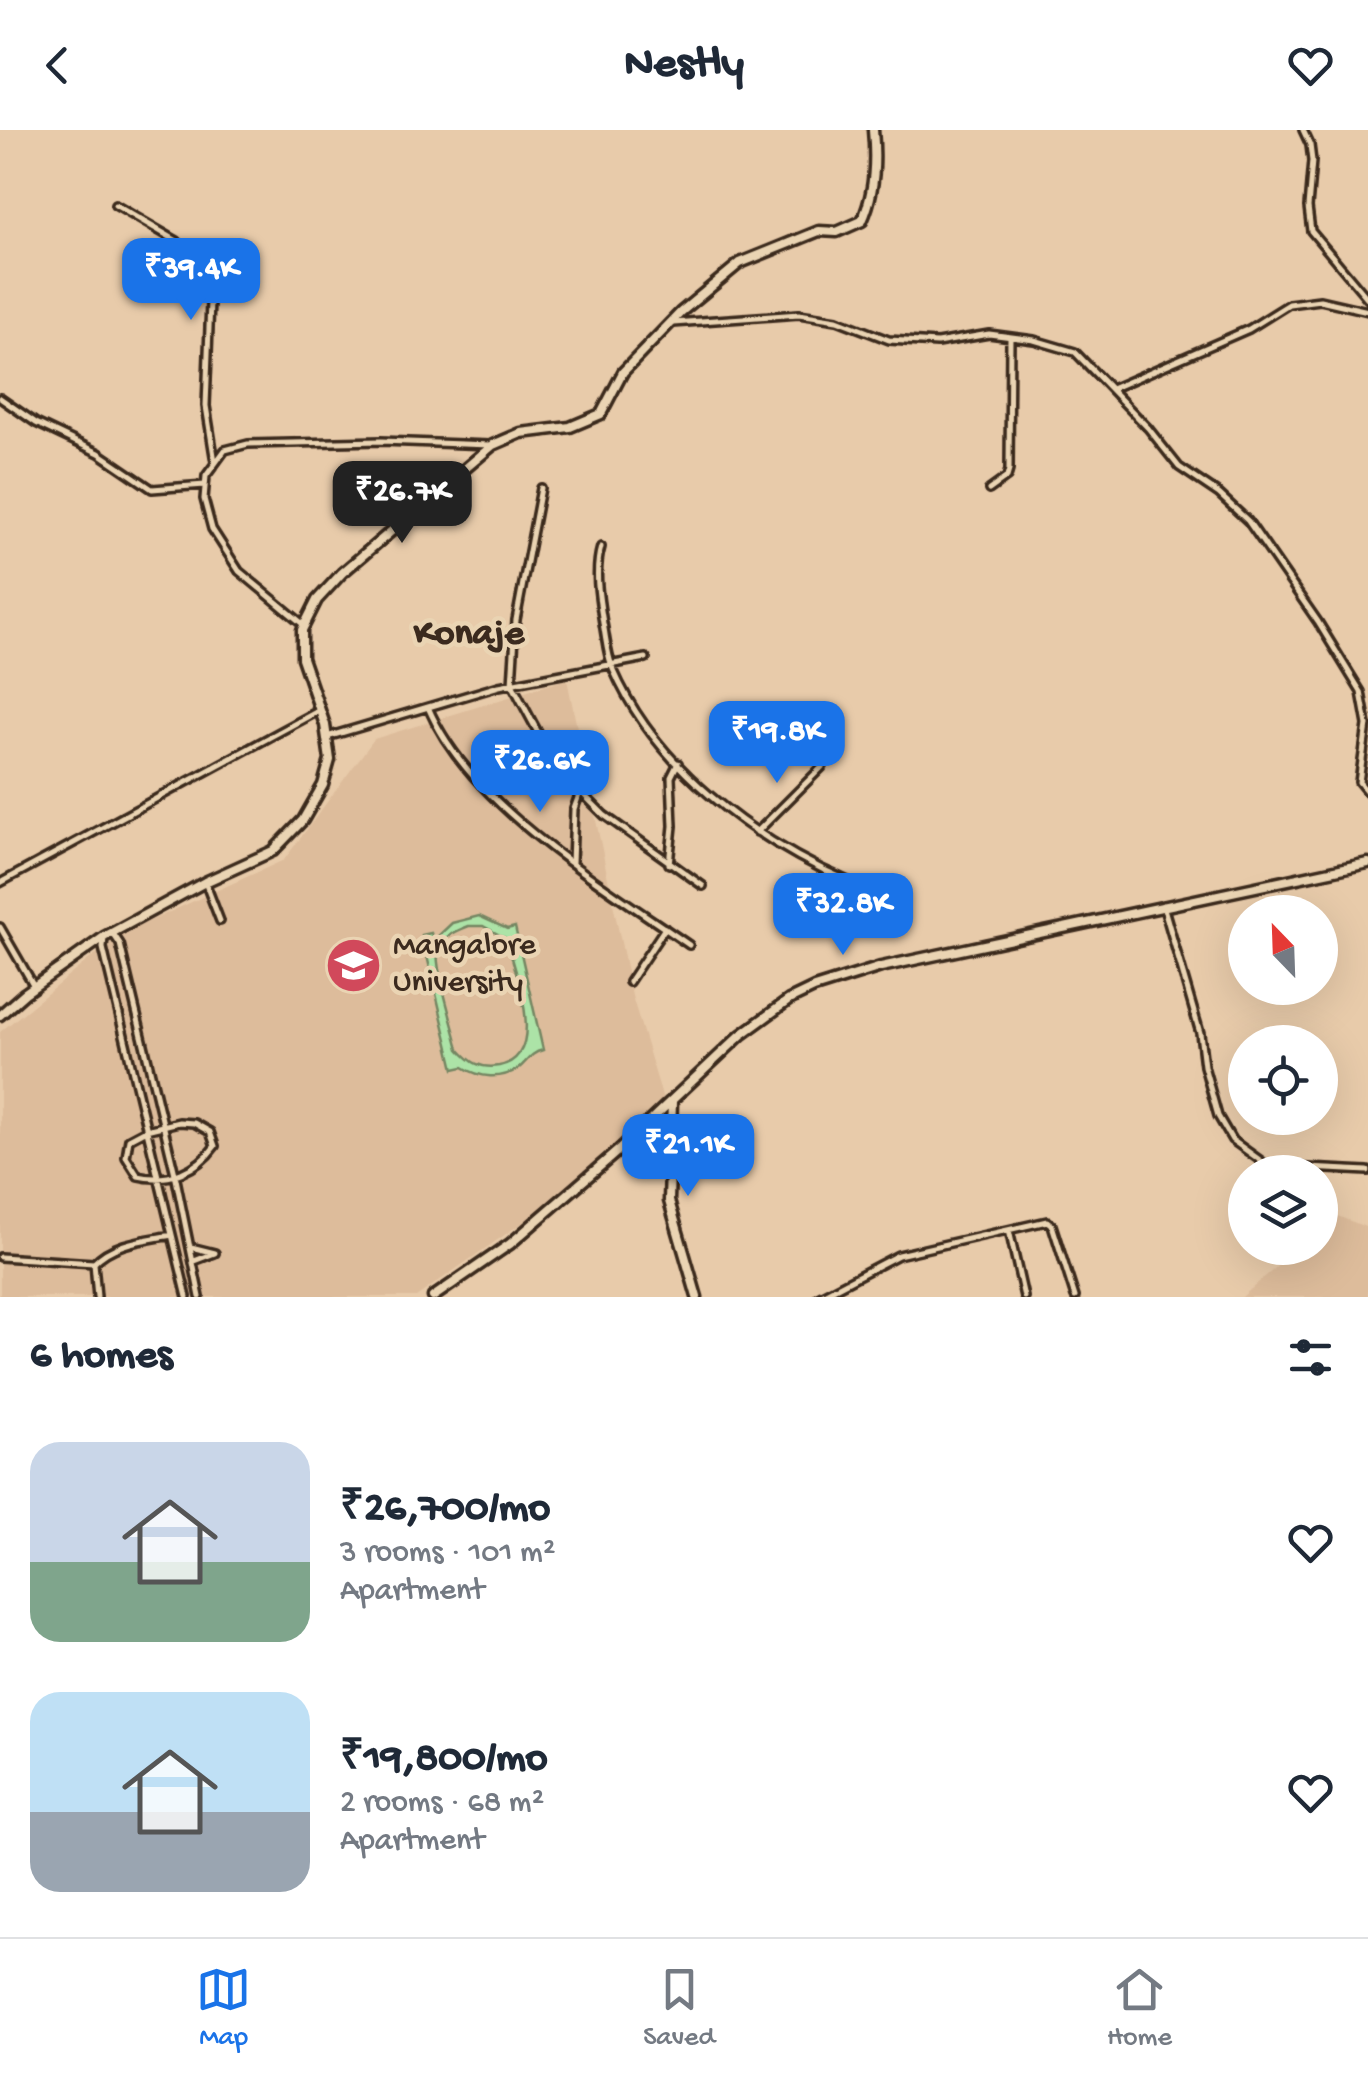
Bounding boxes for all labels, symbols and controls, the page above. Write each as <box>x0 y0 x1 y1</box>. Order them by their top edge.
icon: back <box>30 38 85 93</box>
icon: heart <box>1283 38 1338 93</box>
text: Nestly <box>624 39 744 92</box>
pin: ₹39.4K <box>110 238 272 323</box>
text: ₹39.4K <box>144 251 238 289</box>
pin: ₹26.7K <box>321 461 483 546</box>
text: ₹26.7K <box>355 474 449 512</box>
district label: Konaje <box>413 613 526 657</box>
pin: ₹19.8K <box>696 701 858 786</box>
text: ₹19.8K <box>731 714 823 752</box>
pin: ₹26.6K <box>459 730 621 815</box>
text: ₹26.6K <box>493 743 587 781</box>
pin: ₹32.8K <box>762 873 924 958</box>
text: ₹32.8K <box>795 886 891 924</box>
north arrow <box>1228 895 1338 1005</box>
map controls <box>1228 895 1338 1265</box>
place label: Mangalore University <box>393 928 536 1003</box>
school or university icon: Mangalore University <box>324 935 384 995</box>
button: locate <box>1228 1025 1338 1135</box>
pin: ₹21.1K <box>607 1114 769 1199</box>
text: ₹21.1K <box>644 1127 732 1165</box>
button: layers <box>1228 1155 1338 1265</box>
icon: filters <box>1283 1330 1338 1385</box>
text: 6 homes <box>30 1333 173 1382</box>
icon: home <box>110 1482 230 1602</box>
text: ₹26,700/mo <box>340 1486 550 1535</box>
icon: heart <box>1283 1515 1338 1570</box>
text: 3 rooms · 101 m² <box>340 1535 555 1573</box>
text: Apartment <box>340 1573 484 1611</box>
icon: home <box>110 1732 230 1852</box>
text: ₹19,800/mo <box>340 1736 548 1785</box>
icon: heart <box>1283 1765 1338 1820</box>
text: 2 rooms · 68 m² <box>340 1785 544 1823</box>
text: Apartment <box>340 1823 484 1861</box>
tab: Map <box>196 1962 251 2055</box>
tab: Saved <box>643 1962 715 2055</box>
tab: Home <box>1107 1962 1172 2055</box>

